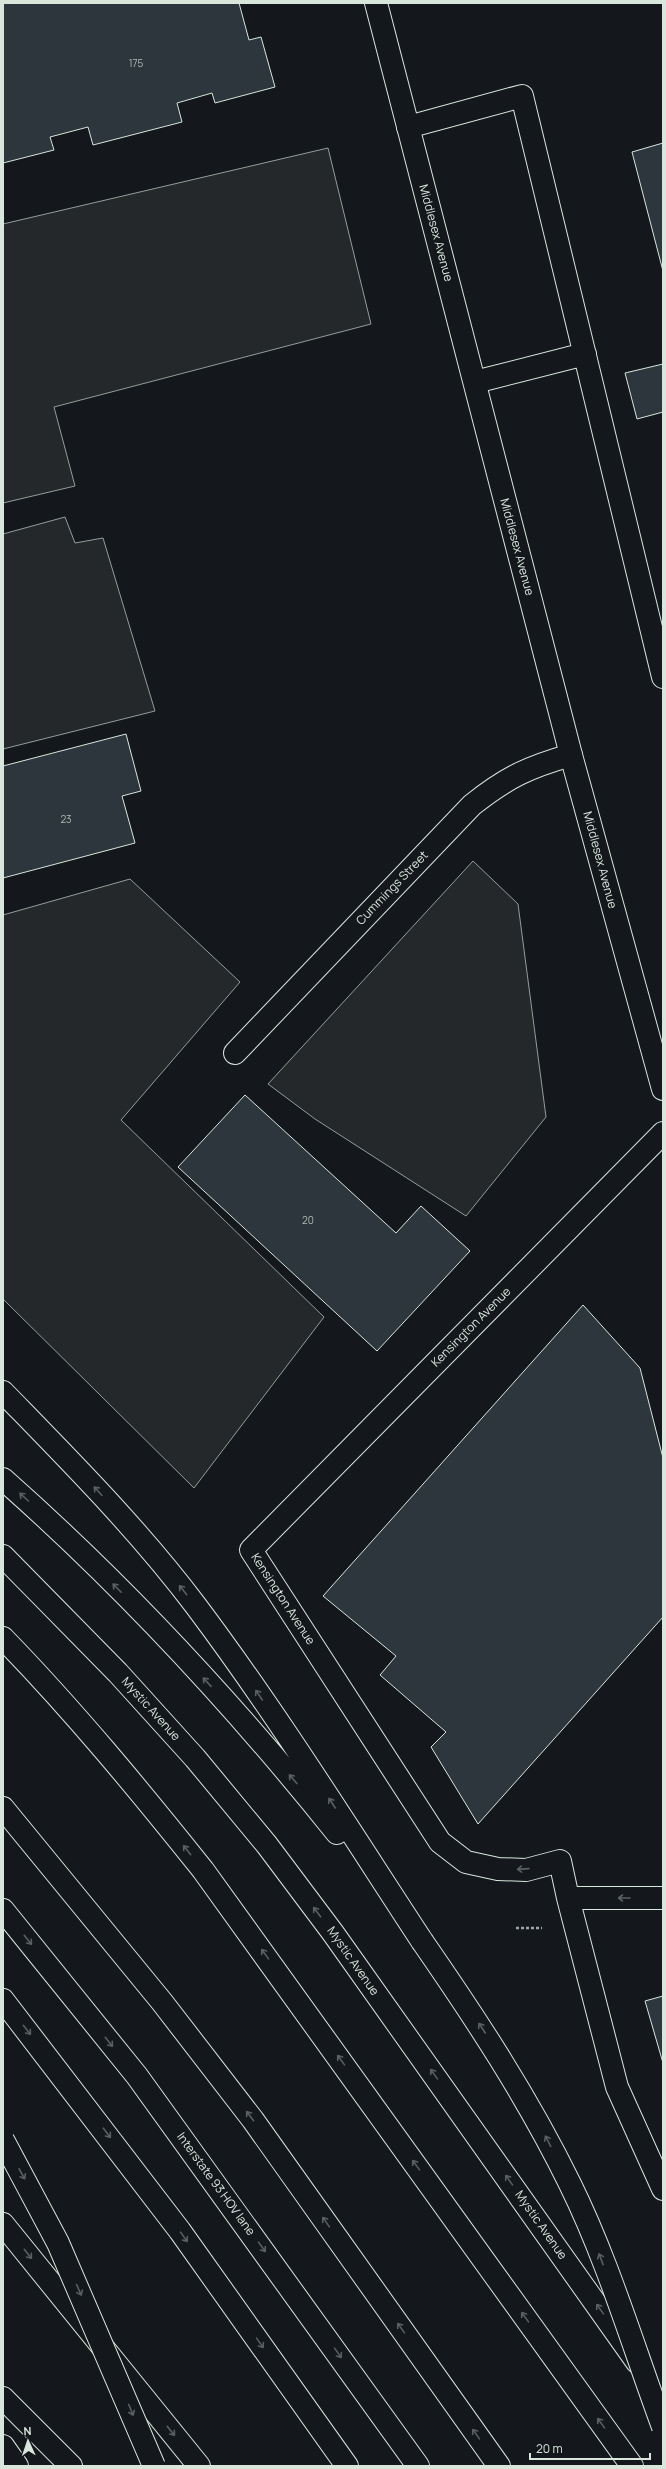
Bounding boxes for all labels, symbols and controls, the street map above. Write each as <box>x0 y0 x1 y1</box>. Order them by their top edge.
house number: 175 <box>129 56 144 70</box>
street label: Middlesex Avenue <box>415 182 458 283</box>
street label: Middlesex Avenue <box>496 496 539 597</box>
street label: Middlesex Avenue <box>579 809 622 910</box>
house number: 23 <box>60 812 72 826</box>
street label: Cummings Street <box>352 847 432 928</box>
house number: 20 <box>302 1213 314 1227</box>
street label: Kensington Avenue <box>427 1283 514 1370</box>
one-way arrow <box>94 1486 103 1496</box>
one-way arrow <box>19 1492 29 1502</box>
street label: Kensington Avenue <box>247 1550 319 1648</box>
one-way arrow <box>112 1583 122 1593</box>
one-way arrow <box>178 1584 187 1595</box>
street label: Mystic Avenue <box>118 1673 185 1744</box>
one-way arrow <box>202 1677 211 1687</box>
one-way arrow <box>255 1690 263 1701</box>
one-way arrow <box>288 1774 297 1785</box>
one-way arrow <box>327 1797 335 1809</box>
one-way arrow <box>182 1845 191 1856</box>
one-way arrow <box>517 1866 530 1873</box>
one-way arrow <box>618 1894 631 1902</box>
one-way arrow <box>313 1906 322 1917</box>
street label: Mystic Avenue <box>323 1923 383 1999</box>
one-way arrow <box>23 1935 32 1946</box>
one-way arrow <box>261 1949 269 1960</box>
one-way arrow <box>478 2023 486 2034</box>
one-way arrow <box>23 2025 31 2036</box>
one-way arrow <box>105 2036 114 2047</box>
one-way arrow <box>337 2054 345 2065</box>
one-way arrow <box>430 2069 438 2080</box>
one-way arrow <box>246 2111 254 2122</box>
one-way arrow <box>102 2128 111 2139</box>
street label: Interstate 93 HOV lane <box>173 2129 260 2239</box>
one-way arrow <box>544 2135 551 2147</box>
one-way arrow <box>412 2160 420 2171</box>
one-way arrow <box>18 2168 26 2180</box>
one-way arrow <box>505 2175 513 2186</box>
street label: Mystic Avenue <box>511 2187 571 2263</box>
one-way arrow <box>322 2217 330 2228</box>
one-way arrow <box>180 2232 188 2243</box>
one-way arrow <box>258 2241 266 2252</box>
one-way arrow <box>23 2249 32 2260</box>
one-way arrow <box>597 2253 605 2265</box>
one-way arrow <box>76 2284 83 2296</box>
one-way arrow <box>596 2304 604 2315</box>
one-way arrow <box>521 2312 529 2323</box>
one-way arrow <box>397 2323 405 2334</box>
one-way arrow <box>256 2338 264 2349</box>
one-way arrow <box>334 2347 342 2358</box>
one-way arrow <box>127 2403 135 2415</box>
one-way arrow <box>597 2418 605 2429</box>
north arrow <box>8 2421 48 2461</box>
text: N <box>23 2423 32 2438</box>
one-way arrow <box>167 2426 176 2437</box>
one-way arrow <box>472 2429 480 2440</box>
scale bar <box>530 2435 650 2461</box>
text: 20 m <box>536 2440 563 2457</box>

